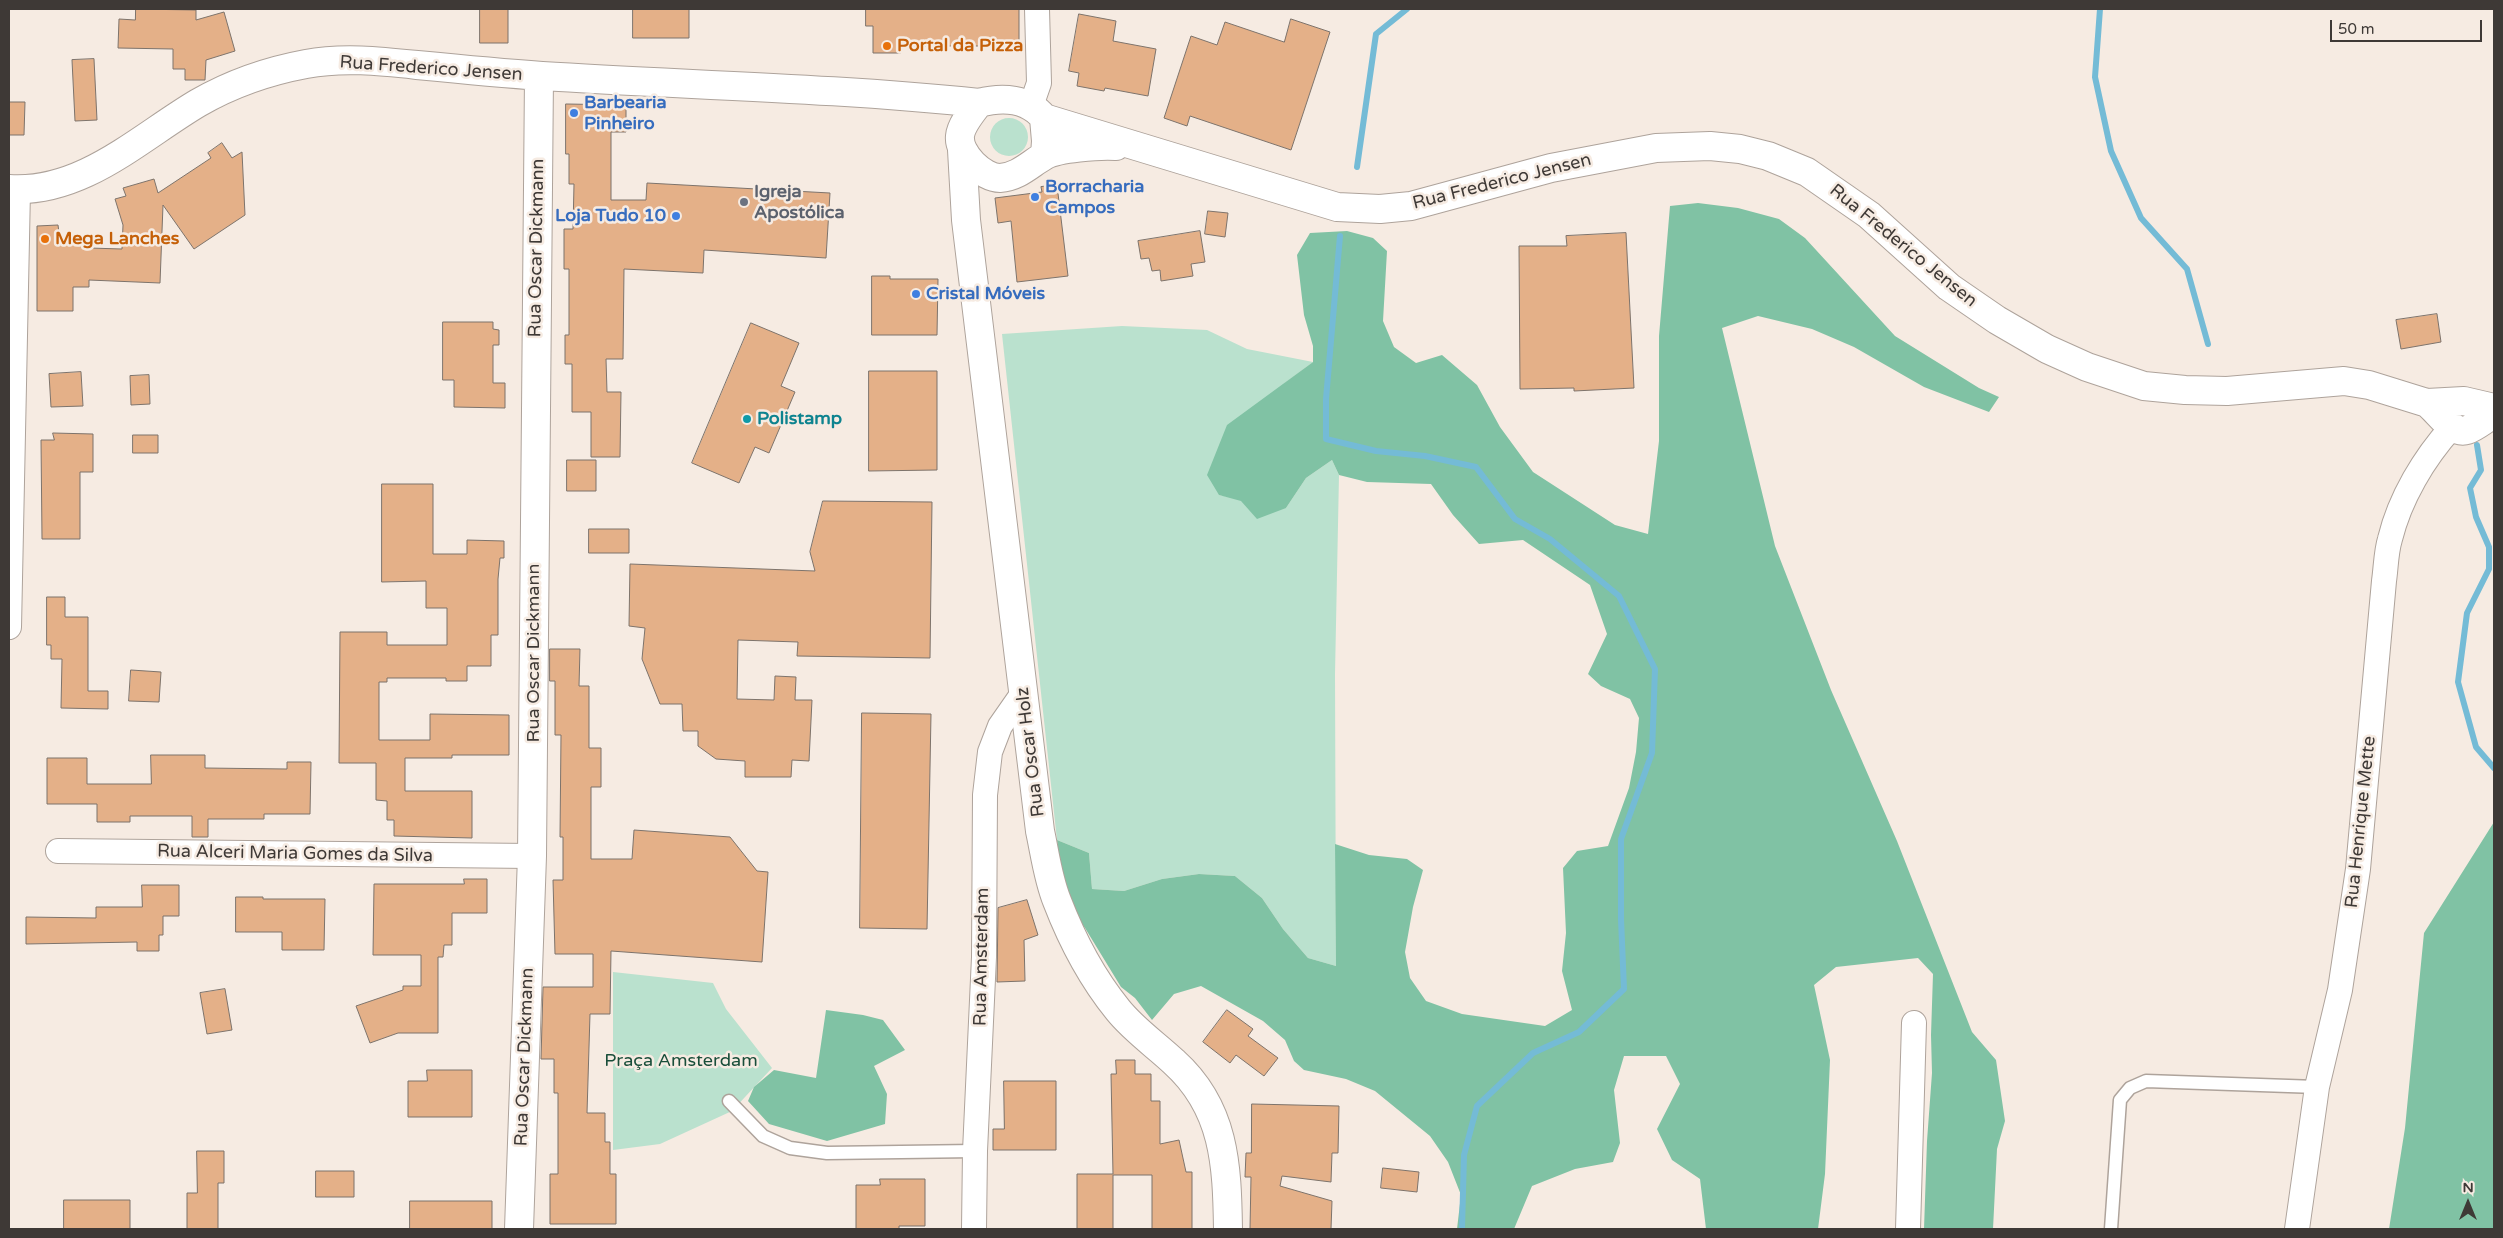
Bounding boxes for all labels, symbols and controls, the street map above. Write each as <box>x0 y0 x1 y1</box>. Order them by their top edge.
scale bar <box>2333 10 2486 42</box>
text: 50 m <box>2338 20 2375 38</box>
place label: Portal da Pizza <box>897 35 1023 57</box>
marker: Portal da Pizza <box>881 40 893 52</box>
street label: Rua Frederico Jensen <box>339 52 523 86</box>
place label: Barbearia Pinheiro <box>584 92 667 134</box>
marker: Barbearia Pinheiro <box>568 107 580 119</box>
street label: Rua Frederico Jensen <box>1410 149 1594 215</box>
street label: Rua Oscar Dickmann <box>525 158 549 338</box>
place label: Borracharia Campos <box>1045 176 1144 218</box>
street label: Rua Frederico Jensen <box>1825 180 1981 312</box>
place label: Igreja Apostólica <box>754 181 845 223</box>
marker: Borracharia Campos <box>1029 191 1041 203</box>
marker: Igreja Apostólica <box>738 196 750 208</box>
place label: Loja Tudo 10 <box>555 205 666 227</box>
marker: Loja Tudo 10 <box>670 210 682 222</box>
place label: Mega Lanches <box>55 228 179 250</box>
marker: Mega Lanches <box>39 233 51 245</box>
place label: Cristal Móveis <box>926 283 1045 305</box>
marker: Cristal Móveis <box>910 288 922 300</box>
place label: Polistamp <box>757 408 842 430</box>
marker: Polistamp <box>741 413 753 425</box>
street label: Rua Oscar Dickmann <box>523 564 545 742</box>
street label: Rua Oscar Holz <box>1012 686 1050 818</box>
street label: Rua Henrique Mette <box>2341 735 2381 909</box>
street label: Rua Alceri Maria Gomes da Silva <box>157 841 433 867</box>
street label: Rua Amsterdam <box>970 888 994 1026</box>
street label: Rua Oscar Dickmann <box>511 967 539 1147</box>
park label: Praça Amsterdam <box>604 1050 758 1072</box>
north arrow <box>2443 1178 2493 1228</box>
text: N <box>2462 1179 2474 1196</box>

